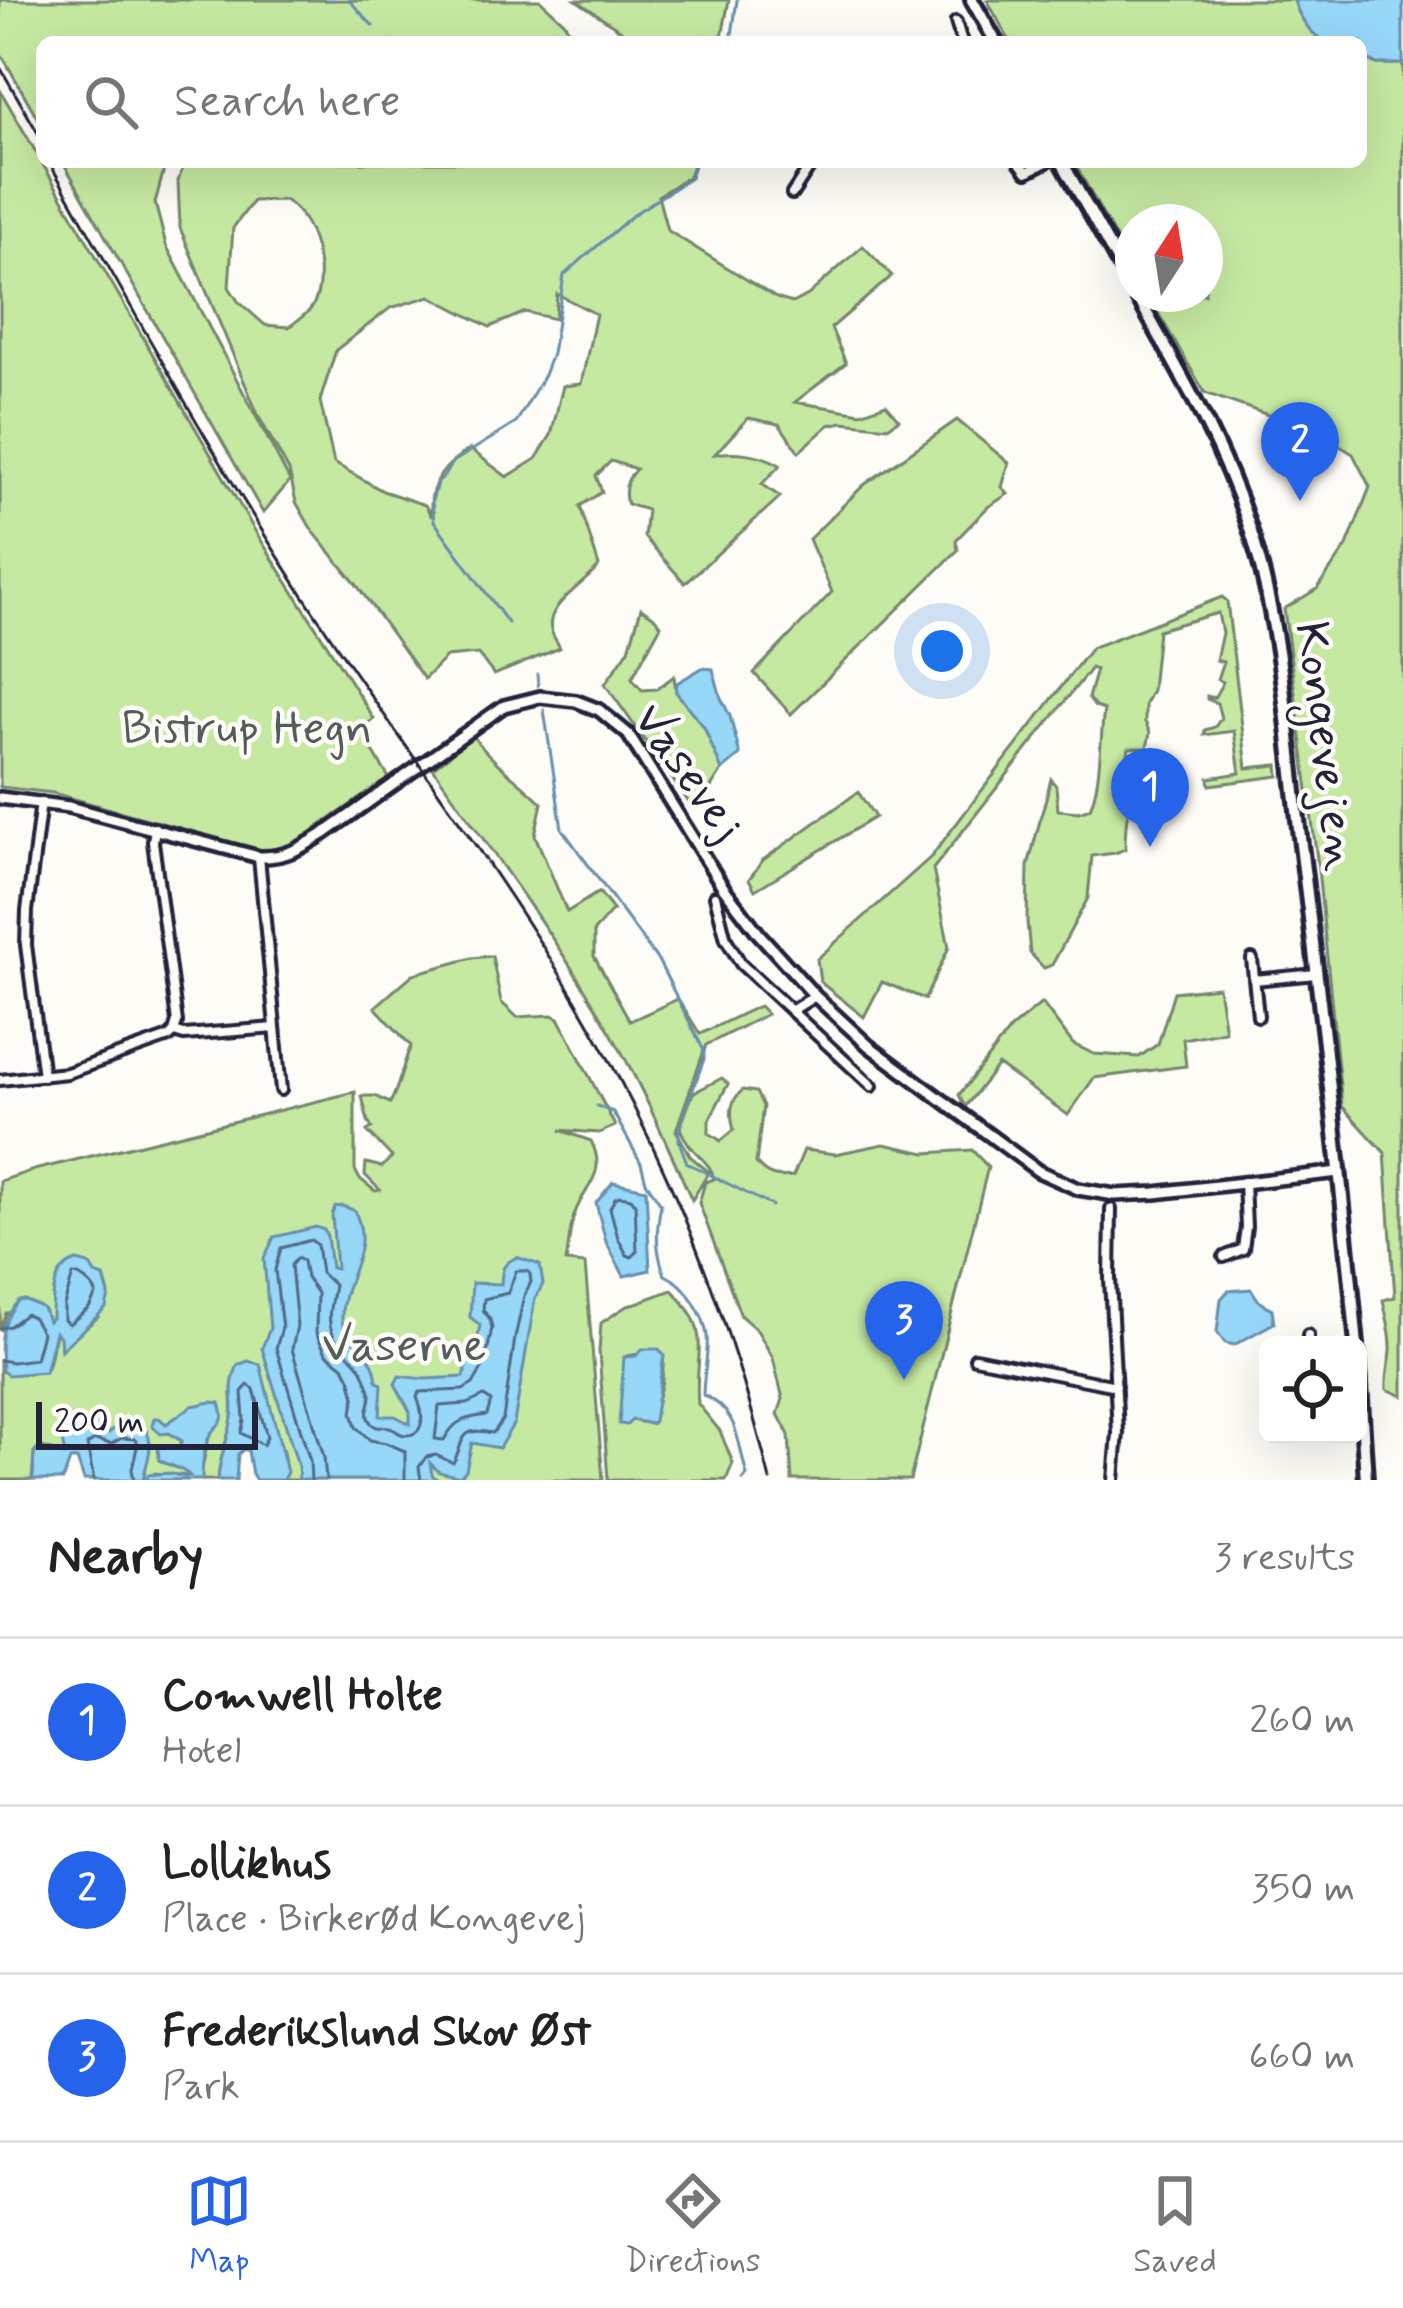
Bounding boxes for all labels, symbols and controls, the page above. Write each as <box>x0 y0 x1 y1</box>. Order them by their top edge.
search box <box>36 36 1367 168</box>
icon: search <box>78 69 144 135</box>
text: Search here <box>174 73 401 132</box>
north arrow <box>1115 204 1223 312</box>
pin: 2 <box>1261 402 1339 501</box>
street label: Kongevejen <box>1276 618 1372 874</box>
your location <box>912 621 972 681</box>
street label: Vasevej <box>618 691 758 855</box>
park label: Bistrup Hegn <box>121 698 373 761</box>
pin: 1 <box>1111 748 1189 847</box>
pin: 3 <box>865 1281 943 1380</box>
park label: Vaserne <box>322 1315 486 1378</box>
map controls <box>1259 1336 1367 1444</box>
button: locate <box>1259 1336 1367 1444</box>
scale bar <box>36 1396 258 1449</box>
text: 200 m <box>54 1401 144 1445</box>
text: Nearby <box>48 1525 203 1591</box>
text: 3 results <box>1214 1533 1355 1584</box>
text: Comwell Holte <box>162 1667 443 1726</box>
text: 1 <box>78 1696 96 1747</box>
text: 260 m <box>1249 1696 1355 1747</box>
text: Hotel <box>162 1726 241 1777</box>
text: Lollikhus <box>162 1835 331 1894</box>
text: 2 <box>77 1864 97 1915</box>
text: 350 m <box>1252 1864 1355 1915</box>
text: Place · Birkerød Kongevej <box>162 1894 585 1945</box>
text: Frederikslund Skov Øst <box>162 2003 591 2062</box>
text: 3 <box>78 2032 96 2083</box>
text: 660 m <box>1248 2032 1355 2083</box>
text: Park <box>162 2062 240 2113</box>
tab: Map <box>186 2168 252 2284</box>
tab: Directions <box>625 2168 761 2284</box>
tab: Saved <box>1133 2168 1217 2284</box>

